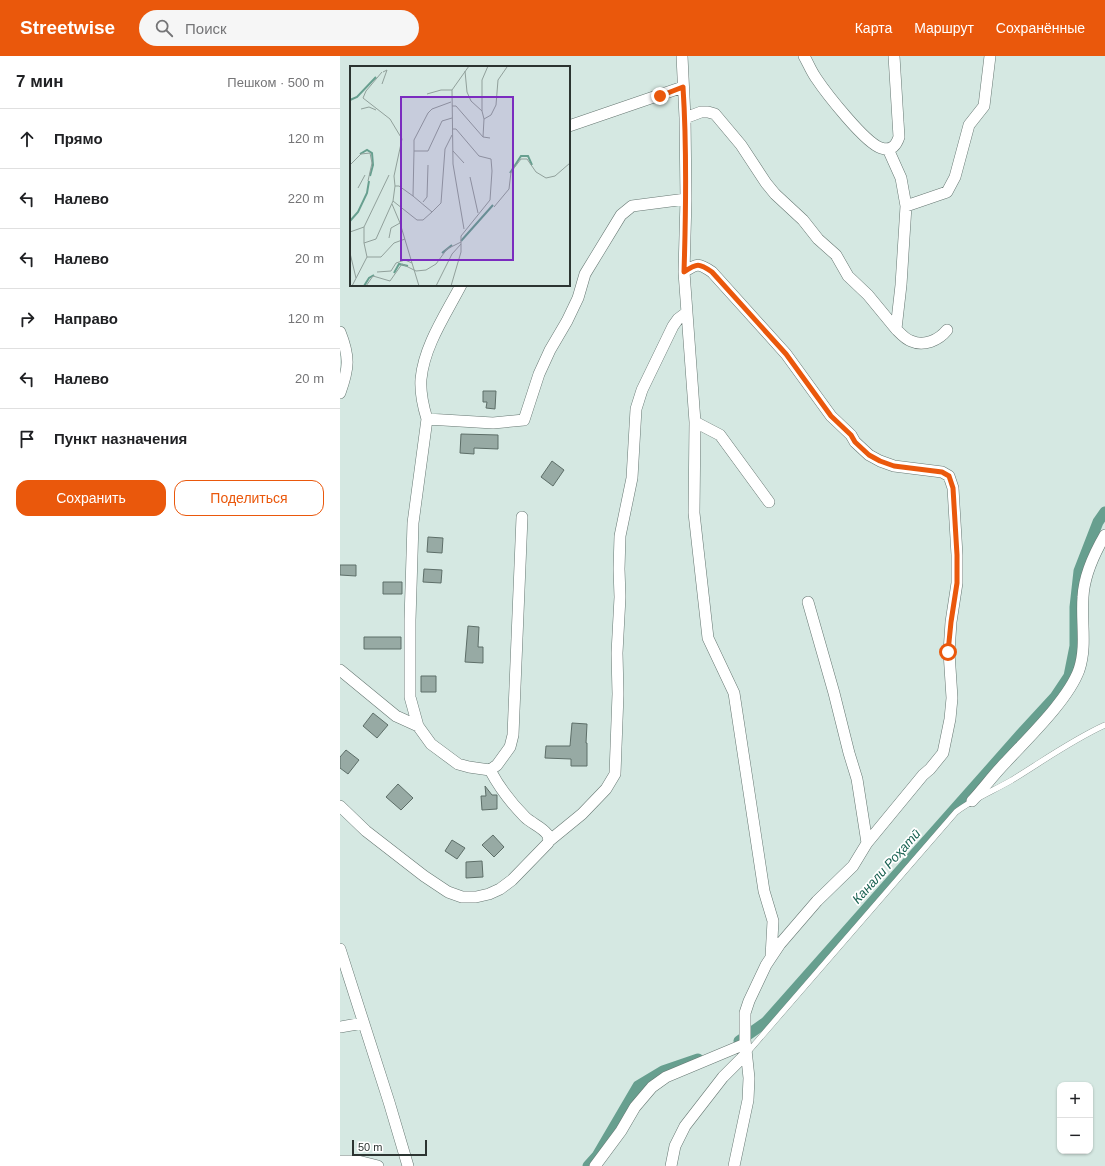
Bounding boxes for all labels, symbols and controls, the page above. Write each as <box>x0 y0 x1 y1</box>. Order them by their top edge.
search box <box>139 10 419 46</box>
text: Streetwise <box>20 17 115 38</box>
icon: search <box>153 17 175 39</box>
text: Поиск <box>185 20 227 37</box>
text: Карта <box>855 20 892 36</box>
text: Маршрут <box>914 20 974 36</box>
text: Сохранённые <box>996 20 1085 36</box>
inset map <box>350 66 570 286</box>
text: 7 мин <box>16 72 63 91</box>
text: Пешком · 500 m <box>227 75 324 90</box>
route end <box>651 87 669 105</box>
icon: ahead <box>16 128 38 150</box>
text: Прямо <box>54 130 103 147</box>
text: 120 m <box>288 131 324 146</box>
icon: left <box>16 188 38 210</box>
text: Налево <box>54 190 109 207</box>
text: 220 m <box>288 191 324 206</box>
icon: left <box>16 248 38 270</box>
text: Налево <box>54 250 109 267</box>
text: 20 m <box>295 251 324 266</box>
icon: right <box>16 308 38 330</box>
text: Направо <box>54 310 118 327</box>
text: 120 m <box>288 311 324 326</box>
icon: left <box>16 368 38 390</box>
text: Налево <box>54 370 109 387</box>
text: 20 m <box>295 371 324 386</box>
icon: arrive <box>16 428 38 450</box>
text: Пункт назначения <box>54 430 187 447</box>
button: Сохранить <box>16 480 166 516</box>
button: Поделиться <box>174 480 324 516</box>
route start <box>939 643 957 661</box>
water label: Канали Роҳатӣ <box>849 826 924 907</box>
map controls <box>1057 1082 1093 1154</box>
button: + <box>1057 1082 1093 1118</box>
button: − <box>1057 1118 1093 1154</box>
scale bar <box>352 1138 427 1157</box>
text: 50 m <box>358 1141 382 1153</box>

